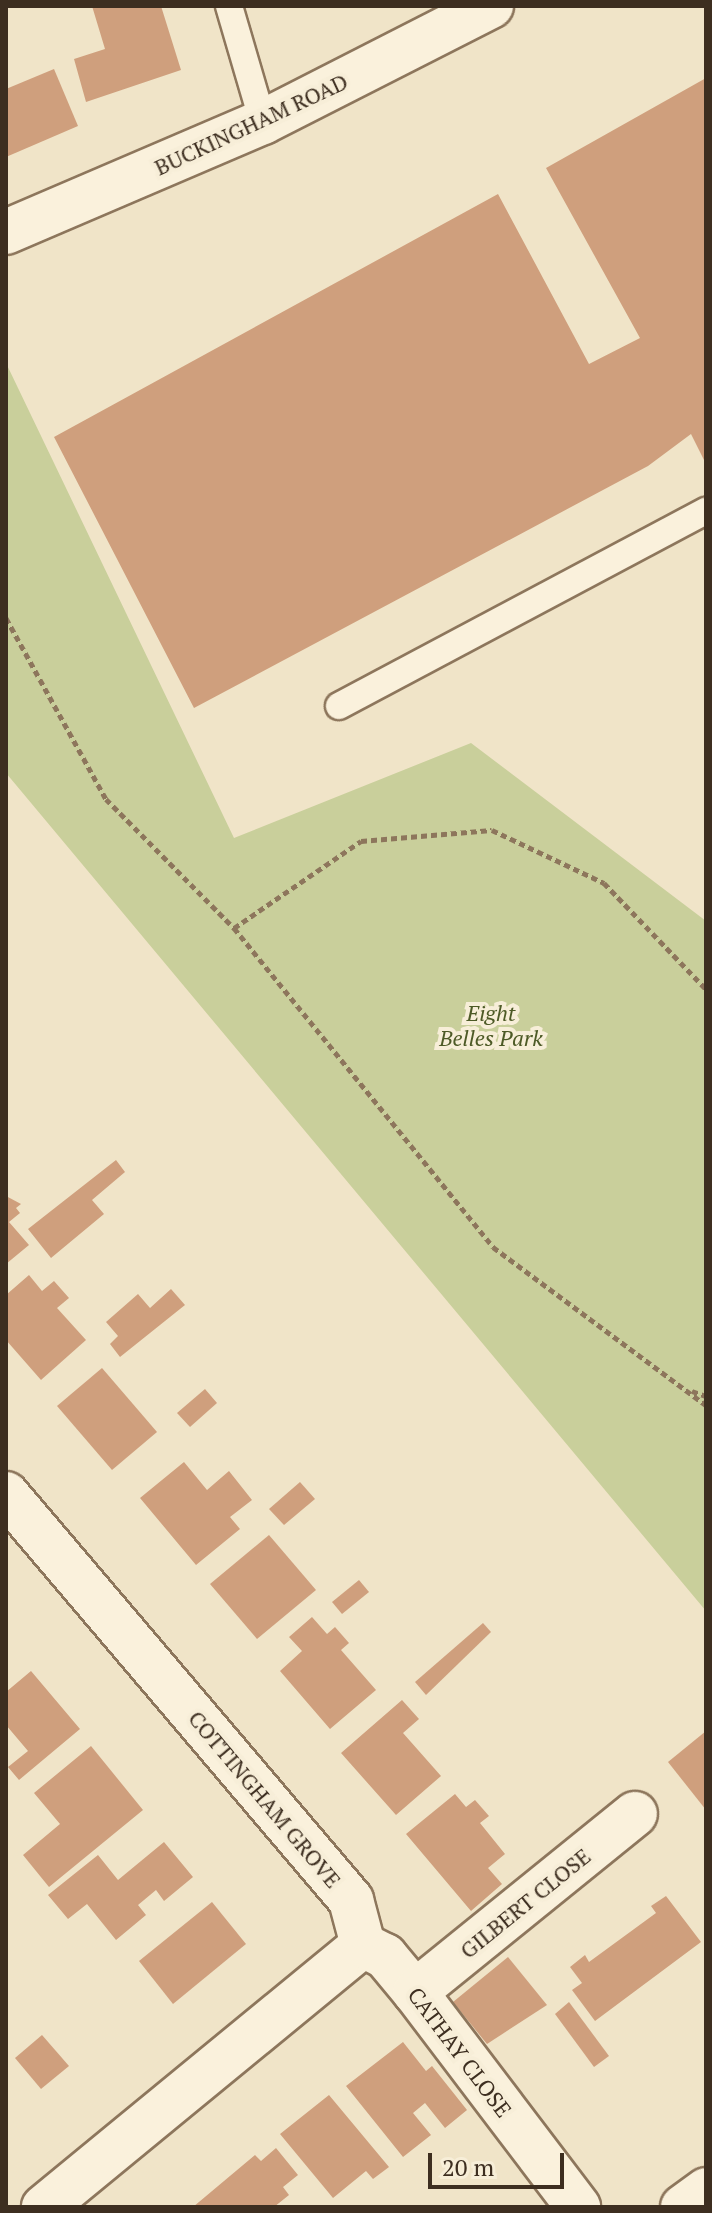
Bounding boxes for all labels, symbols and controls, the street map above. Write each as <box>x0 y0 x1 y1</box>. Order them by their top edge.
street label: BUCKINGHAM ROAD <box>150 68 352 180</box>
park label: Eight Belles Park <box>439 999 543 1050</box>
street label: COTTINGHAM GROVE <box>183 1705 347 1893</box>
street label: GILBERT CLOSE <box>455 1842 595 1964</box>
street label: CATHAY CLOSE <box>403 1982 517 2122</box>
scale bar <box>432 2137 568 2187</box>
text: 20 m <box>442 2151 494 2183</box>

